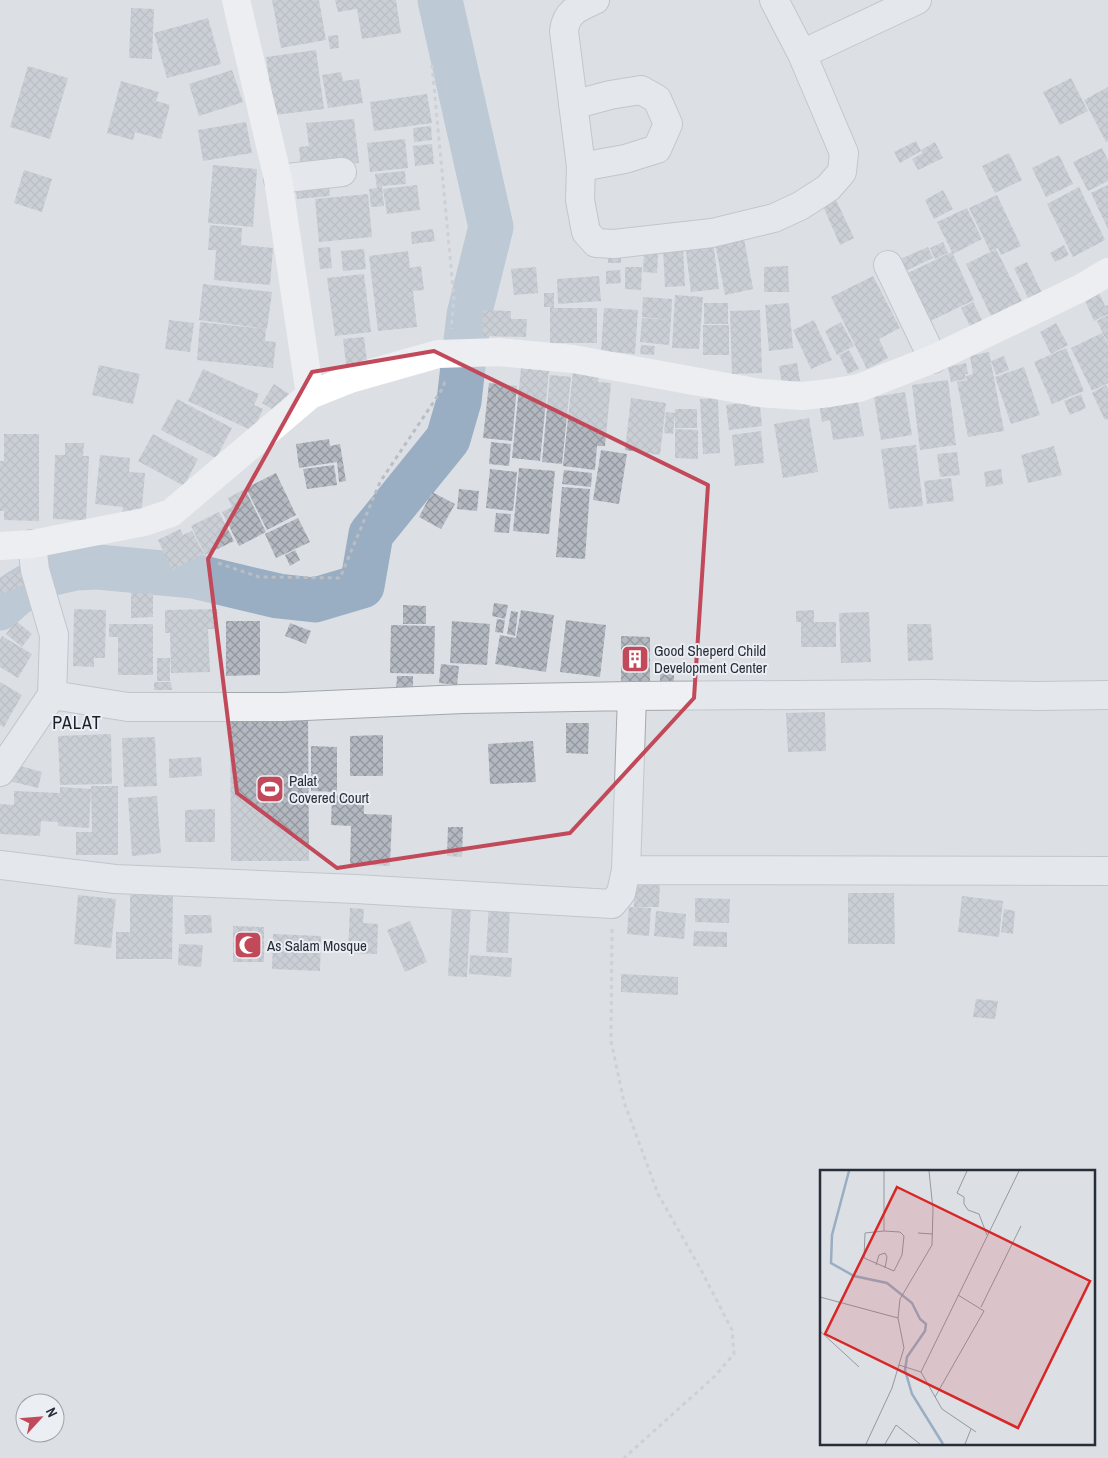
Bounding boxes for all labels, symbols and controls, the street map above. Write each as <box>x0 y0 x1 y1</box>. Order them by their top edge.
place label: Good Sheperd Child Development Center <box>654 640 767 678</box>
building icon: Good Sheperd Child Development Center <box>620 644 650 674</box>
district label: PALAT <box>52 710 102 735</box>
place label: Palat Covered Court <box>289 770 370 808</box>
sports icon: Palat Covered Court <box>255 774 285 804</box>
mosque icon: As Salam Mosque <box>233 930 263 960</box>
place label: As Salam Mosque <box>266 935 367 956</box>
inset map <box>820 1170 1096 1446</box>
north arrow <box>15 1393 65 1443</box>
text: N <box>42 1405 62 1420</box>

